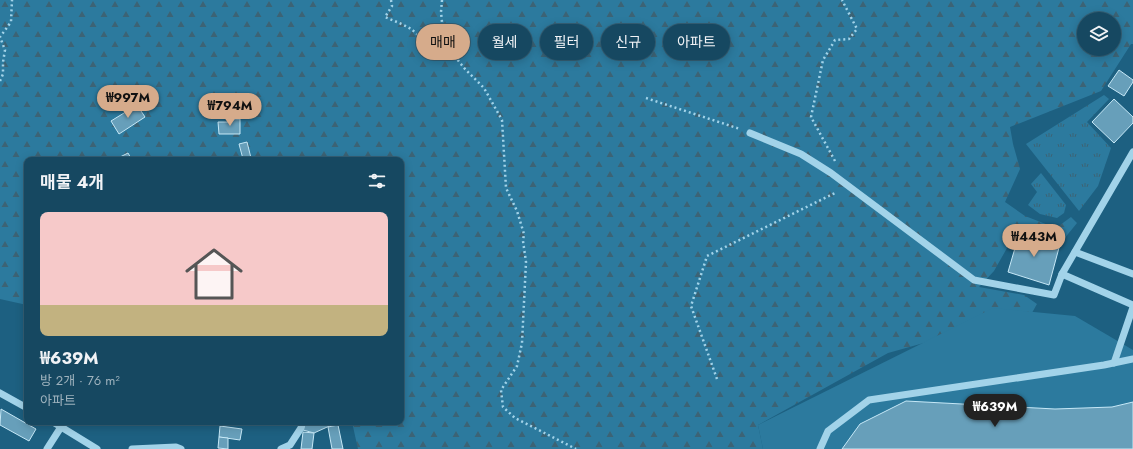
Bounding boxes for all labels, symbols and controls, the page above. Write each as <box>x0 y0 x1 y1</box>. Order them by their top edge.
map controls <box>1077 12 1121 56</box>
button: layers <box>1077 12 1121 56</box>
chip: 매매 <box>416 24 470 60</box>
chip: 월세 <box>478 24 532 60</box>
chip: 필터 <box>540 24 593 60</box>
chip: 신규 <box>601 24 655 60</box>
chip: 아파트 <box>663 24 730 60</box>
pin: ₩997M <box>100 85 156 119</box>
text: ₩997M <box>106 88 150 107</box>
pin: ₩794M <box>202 93 258 127</box>
text: ₩794M <box>208 96 252 115</box>
text: 매물 4개 <box>40 170 104 194</box>
icon: filters <box>366 170 388 192</box>
pin: ₩443M <box>1006 224 1062 258</box>
text: ₩443M <box>1011 227 1057 246</box>
icon: home <box>178 238 250 310</box>
text: ₩639M <box>40 346 98 370</box>
text: 방 2개 · 76 m² <box>40 371 120 390</box>
text: 아파트 <box>40 391 76 410</box>
pin: ₩639M <box>967 394 1023 428</box>
text: ₩639M <box>973 397 1017 416</box>

